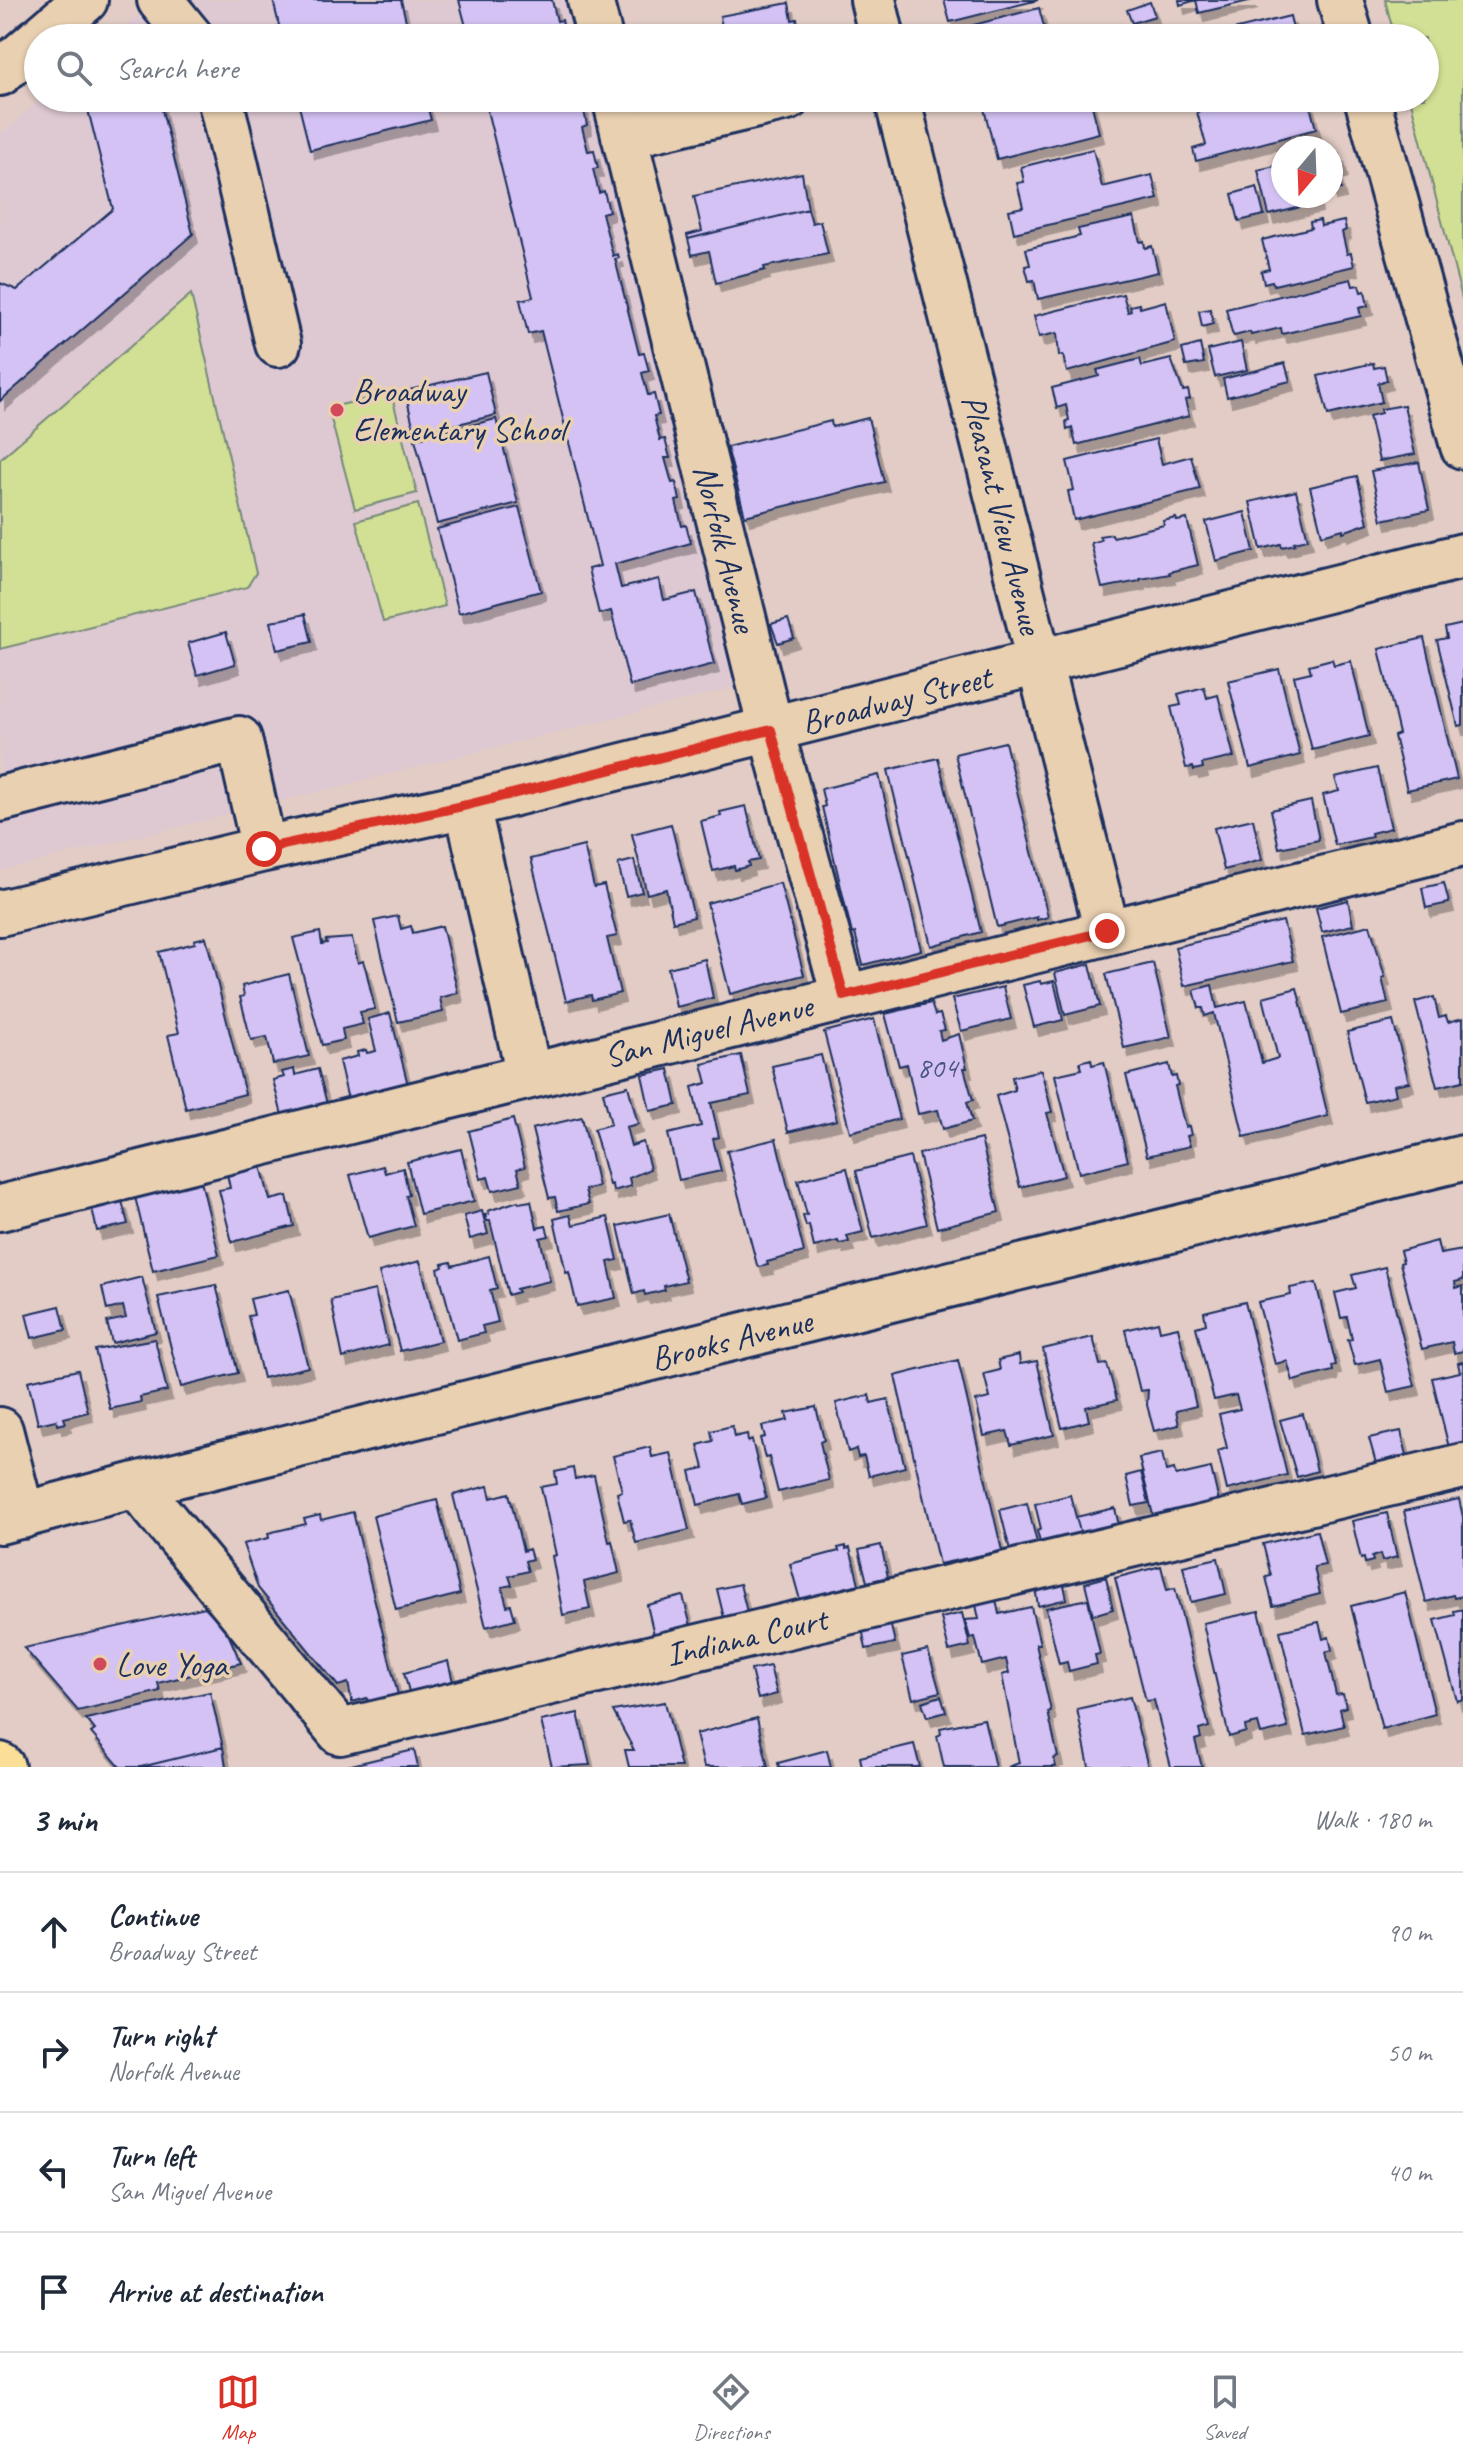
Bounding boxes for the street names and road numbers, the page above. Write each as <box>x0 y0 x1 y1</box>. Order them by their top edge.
street label: Pleasant View Avenue <box>952 390 1053 640</box>
street label: Norfolk Avenue <box>684 460 768 638</box>
street label: Broadway Street <box>797 654 999 744</box>
street label: San Miguel Avenue <box>599 983 820 1077</box>
street label: Brooks Avenue <box>646 1298 818 1380</box>
street label: Indiana Court <box>662 1596 834 1676</box>

